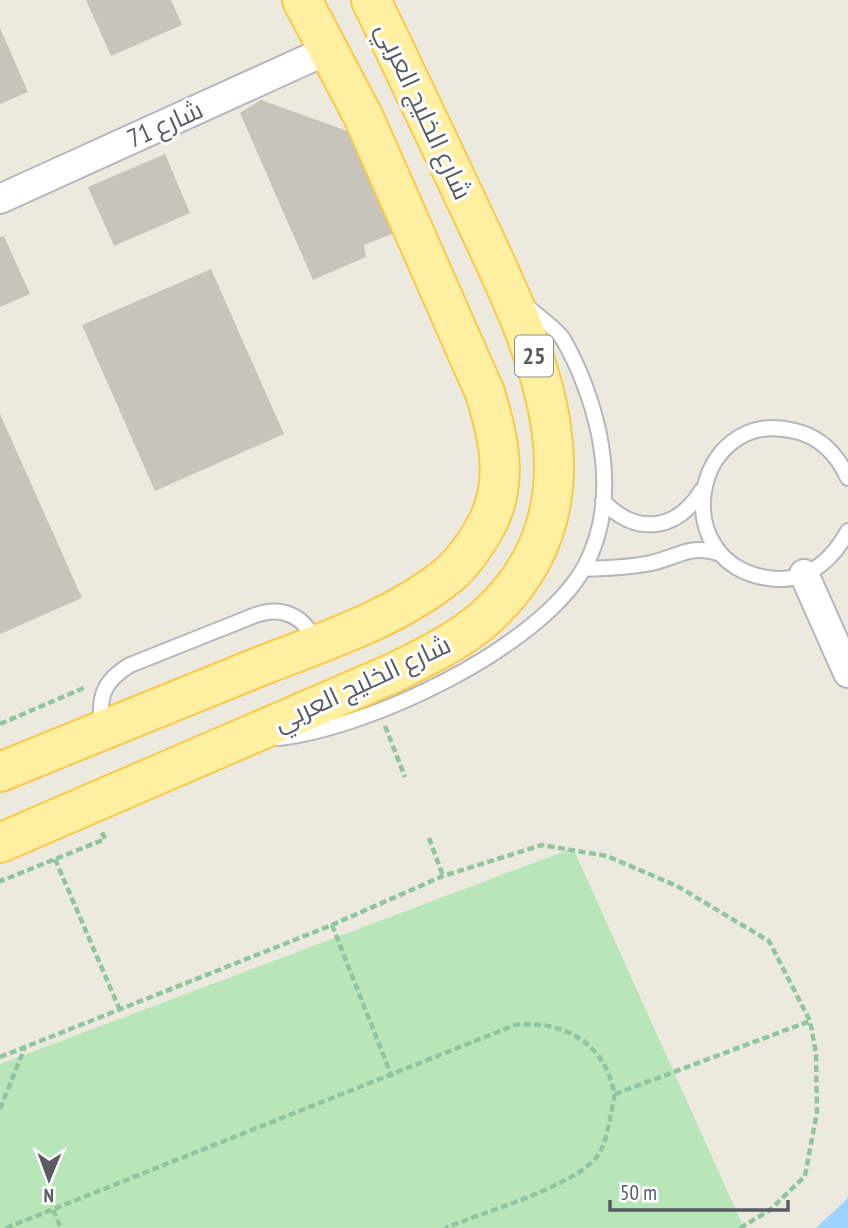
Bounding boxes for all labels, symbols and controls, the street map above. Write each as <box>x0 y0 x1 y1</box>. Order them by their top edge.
street label: شارع الخليج العربي <box>364 17 480 207</box>
street label: شارع 71 <box>122 92 208 156</box>
road number: 25 <box>515 335 553 376</box>
street label: شارع الخليج العربي <box>268 627 458 743</box>
north arrow <box>14 1144 84 1214</box>
scale bar <box>610 1168 788 1212</box>
text: 50 m <box>620 1179 657 1206</box>
text: N <box>43 1184 54 1208</box>

